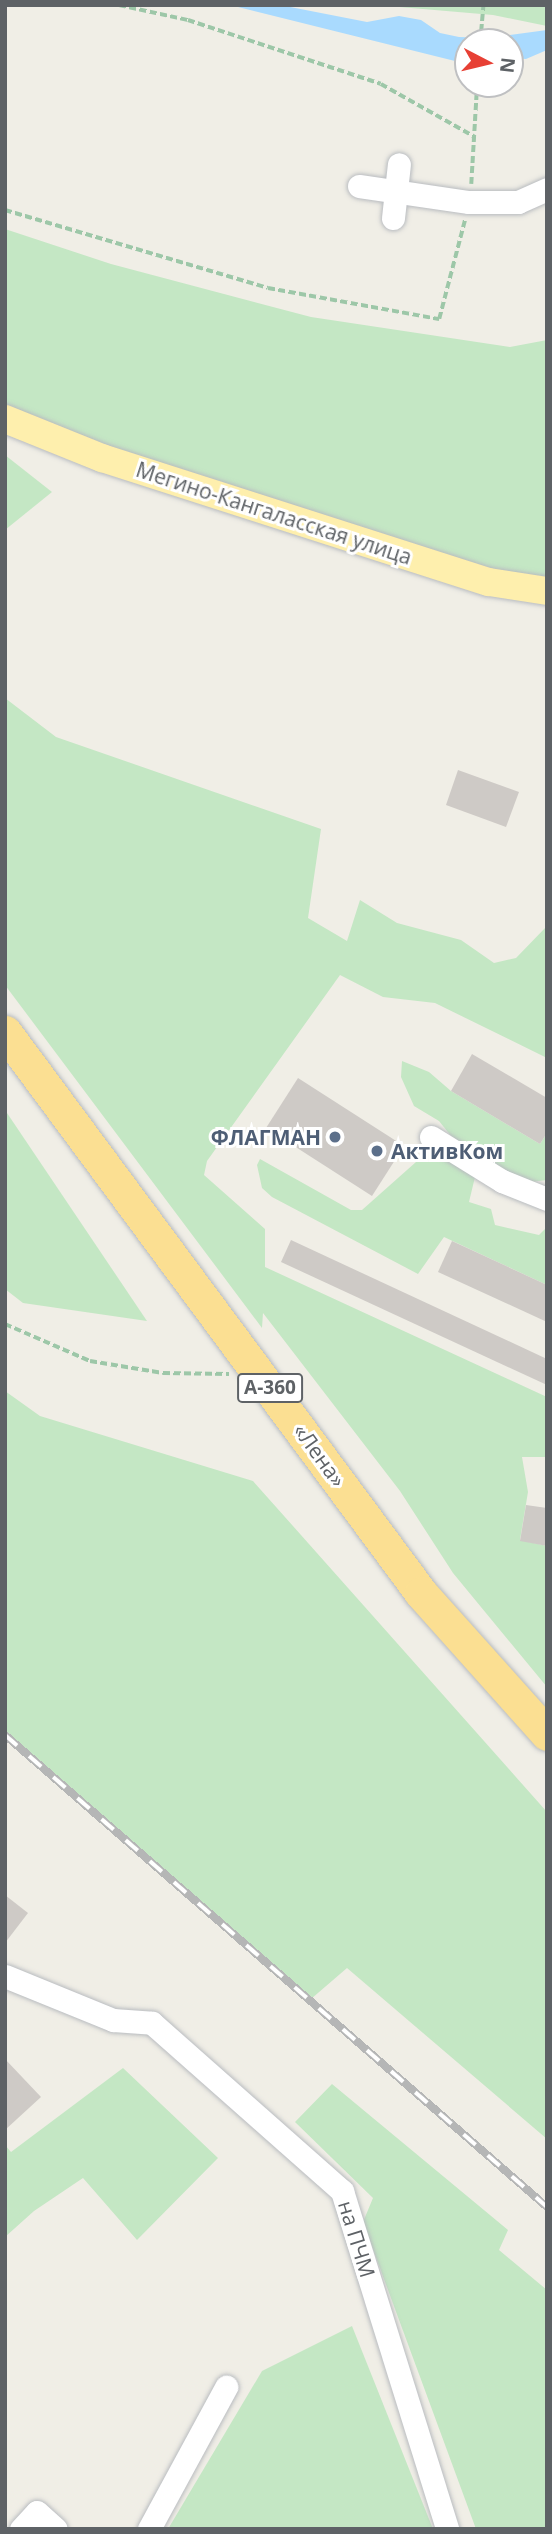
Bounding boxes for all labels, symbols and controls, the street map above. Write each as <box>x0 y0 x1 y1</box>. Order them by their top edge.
north arrow <box>454 28 524 98</box>
text: N <box>494 56 522 75</box>
street label: Мегино-Кангаласская улица <box>133 456 415 570</box>
place label: ФЛАГМАН <box>211 1124 321 1150</box>
marker: ФЛАГМАН <box>327 1129 343 1145</box>
place label: АктивКом <box>391 1138 503 1164</box>
marker: АктивКом <box>369 1143 385 1159</box>
road number: А-360 <box>237 1372 303 1404</box>
street label: «Лена» <box>289 1418 351 1492</box>
street label: на ПЧМ <box>333 2197 381 2281</box>

